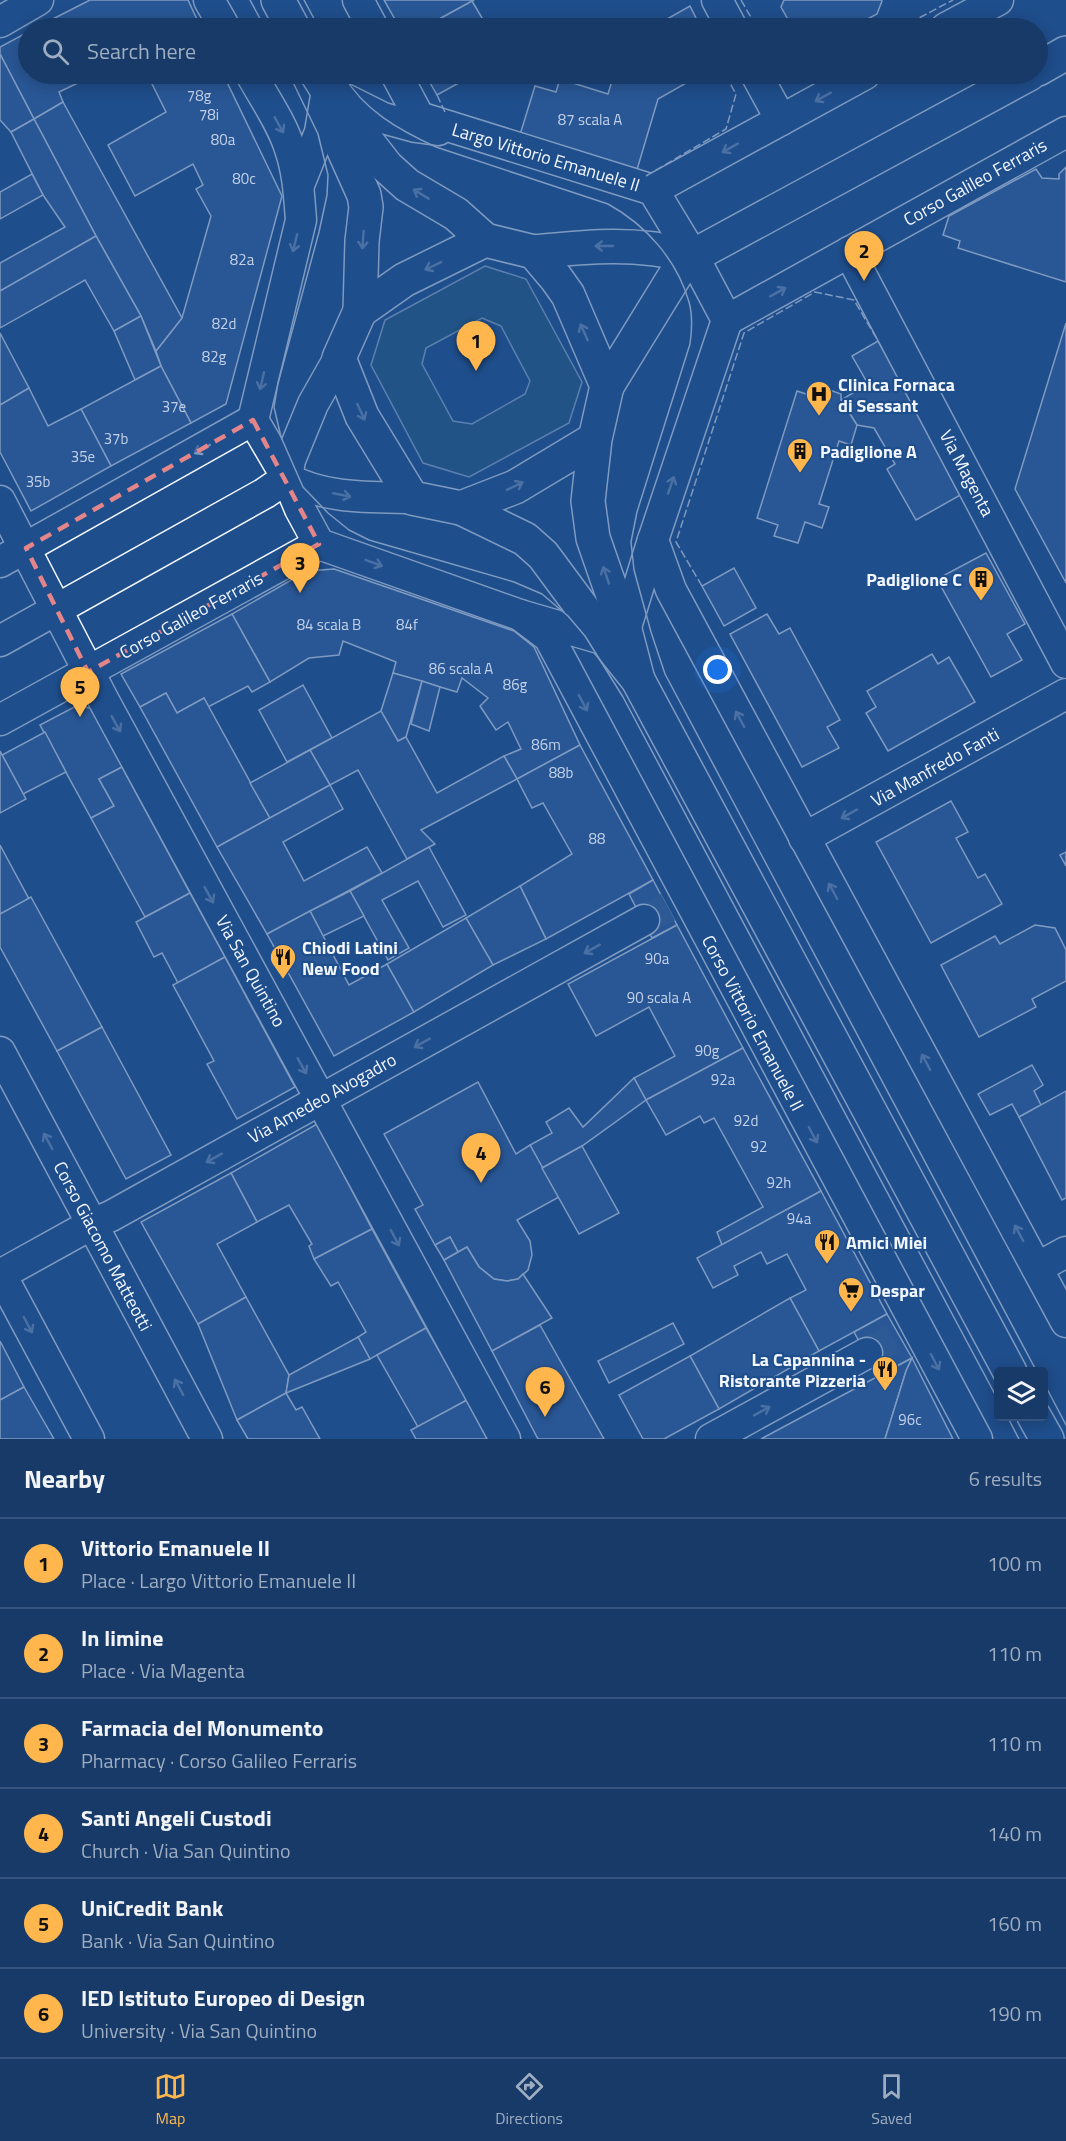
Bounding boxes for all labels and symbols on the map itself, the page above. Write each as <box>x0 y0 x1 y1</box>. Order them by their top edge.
house number: 78g <box>187 84 212 107</box>
one-way arrow <box>815 91 832 103</box>
house number: 78i <box>199 103 219 126</box>
house number: 87 scala A <box>558 108 622 131</box>
one-way arrow <box>274 115 285 133</box>
street label: Largo Vittorio Emanuele II <box>449 116 643 198</box>
house number: 80a <box>211 128 236 151</box>
street label: Corso Galileo Ferraris <box>898 131 1052 233</box>
one-way arrow <box>722 142 739 154</box>
house number: 80c <box>232 167 256 190</box>
one-way arrow <box>413 187 430 199</box>
one-way arrow <box>357 230 368 250</box>
pin: 2 <box>844 232 884 281</box>
one-way arrow <box>288 233 300 252</box>
one-way arrow <box>594 240 614 252</box>
house number: 82a <box>230 248 255 271</box>
one-way arrow <box>425 261 443 273</box>
one-way arrow <box>769 285 786 297</box>
house number: 82d <box>212 312 236 335</box>
pin: 1 <box>456 322 496 371</box>
one-way arrow <box>578 323 589 341</box>
house number: 82g <box>202 345 227 368</box>
place label: Clinica Fornaca di Sessant <box>838 371 955 419</box>
one-way arrow <box>256 372 268 391</box>
hospital icon: Clinica Fornaca di Sessant <box>804 379 834 417</box>
house number: 37e <box>162 395 186 418</box>
one-way arrow <box>356 403 367 421</box>
street label: Via Magenta <box>933 425 1001 521</box>
house number: 37b <box>104 427 128 450</box>
building icon: Padiglione A <box>785 436 815 474</box>
place label: Padiglione A <box>820 438 917 465</box>
one-way arrow <box>193 444 211 455</box>
house number: 35e <box>71 445 95 468</box>
house number: 35b <box>26 470 50 493</box>
one-way arrow <box>667 476 678 495</box>
one-way arrow <box>506 480 523 492</box>
one-way arrow <box>332 489 351 500</box>
pin: 3 <box>280 544 320 593</box>
one-way arrow <box>364 559 383 570</box>
street label: Corso Galileo Ferraris <box>114 564 268 666</box>
building icon: Padiglione C <box>966 564 996 602</box>
one-way arrow <box>600 566 611 585</box>
place label: Padiglione C <box>866 566 962 593</box>
house number: 84 scala B <box>297 613 361 636</box>
house number: 84f <box>396 613 418 636</box>
your location <box>703 655 732 684</box>
house number: 86 scala A <box>429 657 493 680</box>
pin: 5 <box>60 668 100 717</box>
house number: 86g <box>503 673 528 696</box>
one-way arrow <box>578 694 590 712</box>
one-way arrow <box>734 710 746 728</box>
one-way arrow <box>111 714 122 732</box>
street label: Via Manfredo Fanti <box>866 721 1004 813</box>
house number: 86m <box>531 733 561 756</box>
house number: 88b <box>549 761 573 784</box>
one-way arrow <box>841 809 859 820</box>
house number: 88 <box>589 827 605 850</box>
one-way arrow <box>827 882 838 900</box>
one-way arrow <box>203 886 215 903</box>
street label: Via San Quintino <box>209 910 293 1032</box>
street label: Corso Vittorio Emanuele II <box>695 930 811 1116</box>
place label: Chiodi Latini New Food <box>302 934 398 982</box>
restaurant icon: Chiodi Latini New Food <box>268 942 298 980</box>
one-way arrow <box>584 944 602 955</box>
house number: 90a <box>645 947 670 970</box>
house number: 90 scala A <box>627 986 691 1009</box>
one-way arrow <box>413 1038 431 1049</box>
house number: 90g <box>695 1039 720 1062</box>
street label: Via Amedeo Avogadro <box>243 1046 401 1150</box>
one-way arrow <box>920 1054 932 1071</box>
one-way arrow <box>297 1057 309 1074</box>
house number: 92a <box>711 1068 736 1091</box>
house number: 92d <box>734 1109 758 1132</box>
one-way arrow <box>807 1126 819 1143</box>
one-way arrow <box>42 1133 53 1151</box>
pin: 4 <box>462 1134 500 1183</box>
house number: 92 <box>751 1135 767 1158</box>
one-way arrow <box>206 1152 223 1164</box>
street label: Corso Giacomo Matteotti <box>47 1156 159 1336</box>
house number: 92h <box>767 1171 791 1194</box>
house number: 94a <box>787 1207 812 1230</box>
one-way arrow <box>1013 1225 1024 1243</box>
restaurant icon: Amici Miei <box>812 1227 842 1265</box>
one-way arrow <box>390 1228 401 1246</box>
place label: Amici Miei <box>846 1229 927 1256</box>
supermarket icon: Despar <box>836 1275 866 1313</box>
place label: Despar <box>870 1277 925 1304</box>
one-way arrow <box>22 1316 34 1333</box>
place label: La Capannina - Ristorante Pizzeria <box>719 1346 866 1394</box>
one-way arrow <box>929 1353 941 1370</box>
restaurant icon: La Capannina - Ristorante Pizzeria <box>870 1354 900 1392</box>
pin: 6 <box>526 1368 564 1417</box>
one-way arrow <box>173 1379 184 1397</box>
one-way arrow <box>753 1405 770 1417</box>
house number: 96c <box>898 1408 922 1431</box>

